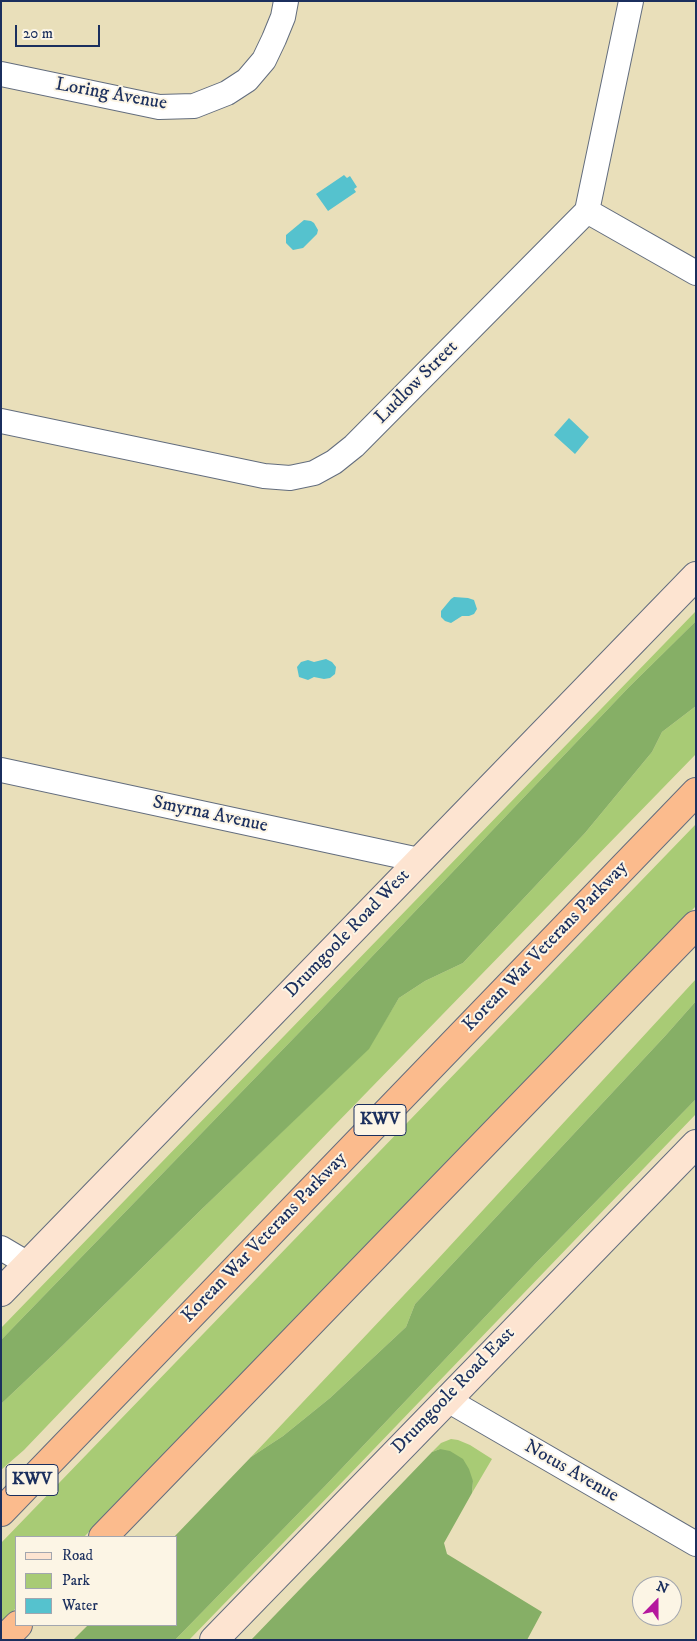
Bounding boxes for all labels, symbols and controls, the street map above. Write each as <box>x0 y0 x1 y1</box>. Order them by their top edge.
scale bar <box>18 15 102 47</box>
text: 20 m <box>23 24 53 43</box>
street label: Loring Avenue <box>53 74 169 116</box>
street label: Ludlow Street <box>371 337 463 429</box>
street label: Smyrna Avenue <box>150 792 270 838</box>
street label: Korean War Veterans Parkway <box>459 857 633 1037</box>
street label: Drumgoole Road West <box>281 865 415 1003</box>
road number: KWV <box>354 1104 406 1136</box>
street label: Korean War Veterans Parkway <box>178 1148 352 1328</box>
street label: Drumgoole Road East <box>388 1323 520 1459</box>
street label: Notus Avenue <box>520 1436 622 1508</box>
road number: KWV <box>6 1464 58 1496</box>
legend <box>15 1536 178 1626</box>
text: Road <box>62 1546 93 1565</box>
text: Park <box>62 1571 90 1590</box>
north arrow <box>632 1576 682 1626</box>
text: N <box>654 1578 671 1599</box>
text: Water <box>62 1596 98 1615</box>

